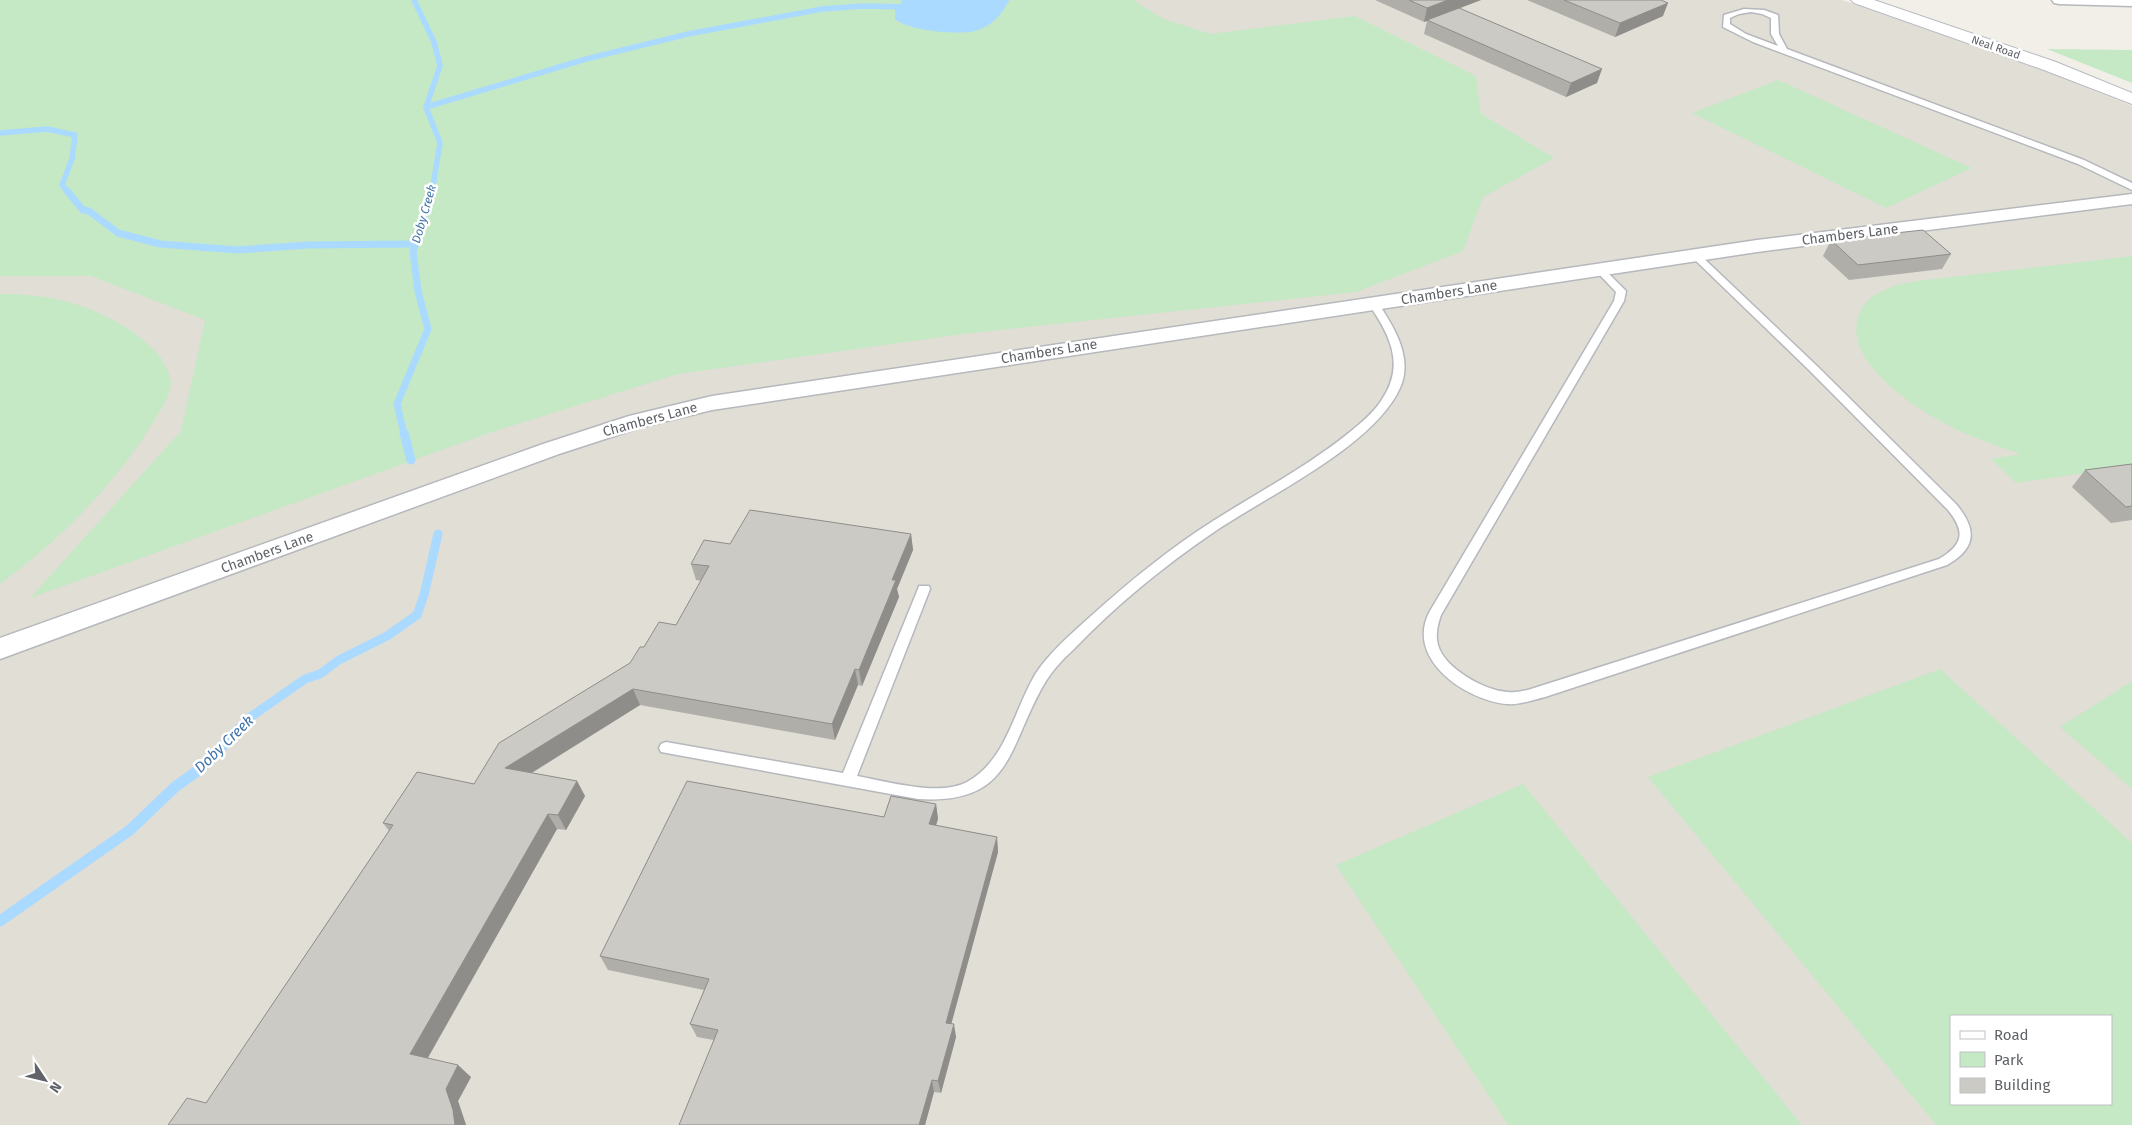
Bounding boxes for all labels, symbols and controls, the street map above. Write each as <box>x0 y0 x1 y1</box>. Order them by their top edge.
street label: Neal Road <box>1970 33 2022 62</box>
water label: Doby Creek <box>409 183 439 245</box>
street label: Chambers Lane <box>1801 220 1899 249</box>
street label: Chambers Lane <box>1400 276 1498 308</box>
street label: Chambers Lane <box>1000 335 1098 367</box>
street label: Chambers Lane <box>601 399 699 440</box>
street label: Chambers Lane <box>219 528 316 577</box>
water label: Doby Creek <box>191 711 257 777</box>
legend <box>1950 1015 2112 1105</box>
text: Road <box>1994 1026 2029 1044</box>
text: Park <box>1994 1051 2024 1069</box>
north arrow <box>20 1055 70 1105</box>
text: Building <box>1994 1076 2050 1094</box>
text: N <box>46 1078 65 1096</box>

